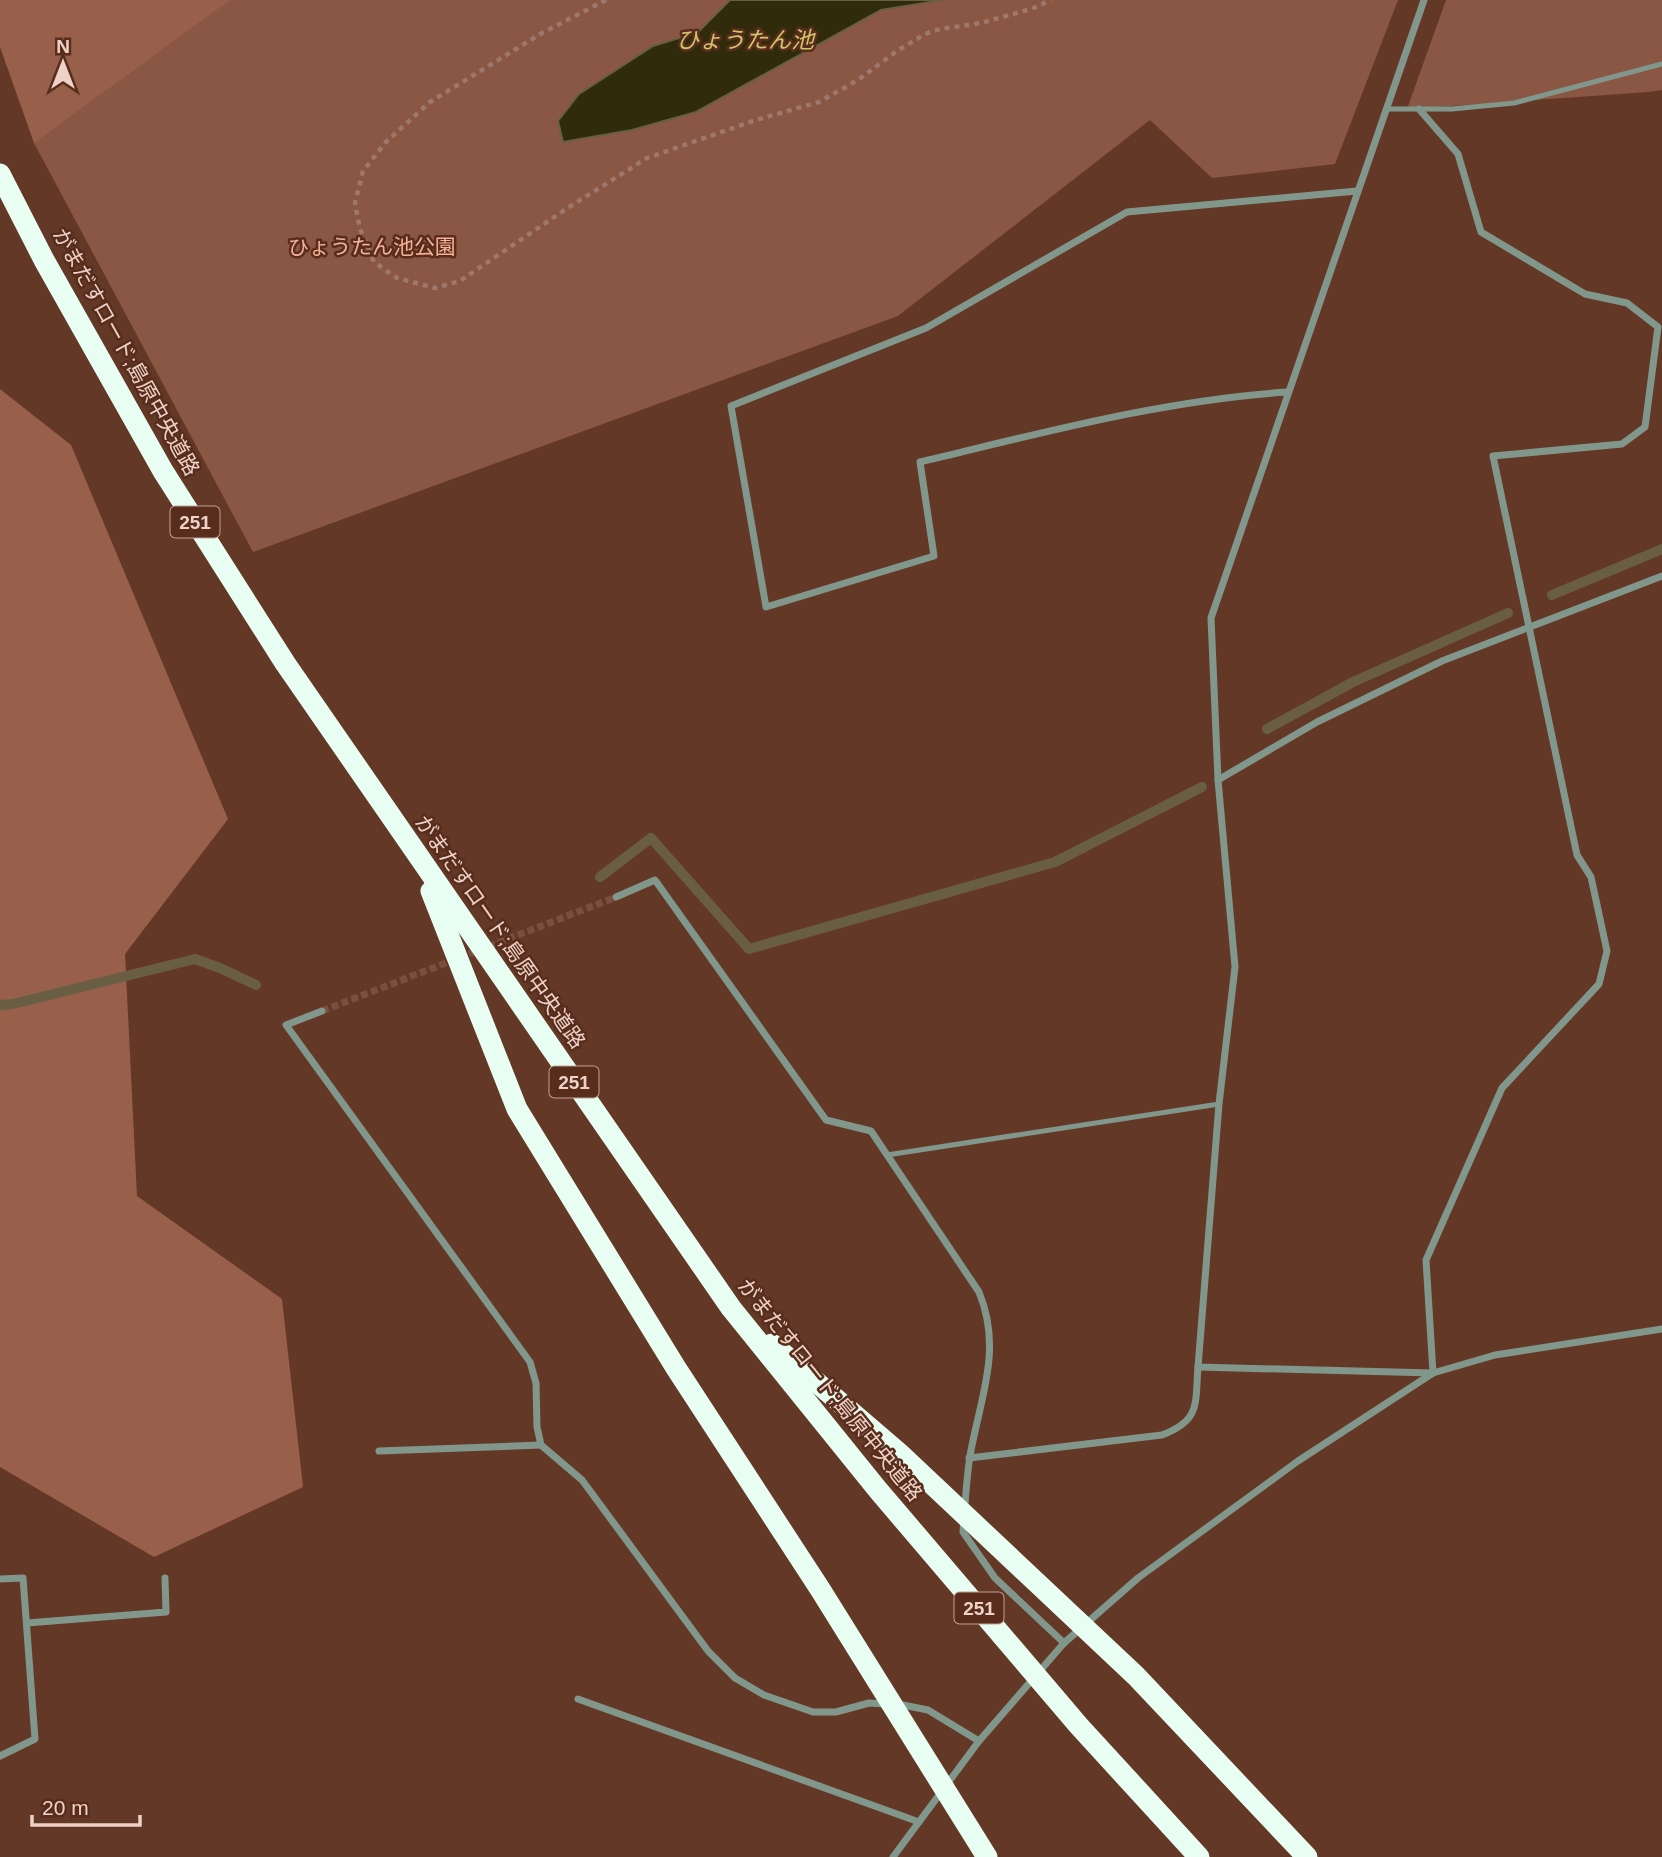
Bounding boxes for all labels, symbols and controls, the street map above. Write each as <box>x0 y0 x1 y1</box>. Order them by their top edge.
water label: ひょうたん池 <box>676 27 816 53</box>
north arrow <box>28 28 98 98</box>
text: N <box>56 36 70 57</box>
street label: がまだすロード;島原中央道路 <box>49 224 204 479</box>
park label: ひょうたん池公園 <box>288 235 456 258</box>
road number: 251 <box>170 506 220 538</box>
street label: がまだすロード;島原中央道路 <box>411 811 590 1053</box>
road number: 251 <box>550 1066 598 1098</box>
street label: がまだすロード;島原中央道路 <box>734 1274 927 1505</box>
road number: 251 <box>954 1592 1004 1624</box>
scale bar <box>32 1784 140 1828</box>
text: 20 m <box>42 1796 89 1819</box>

